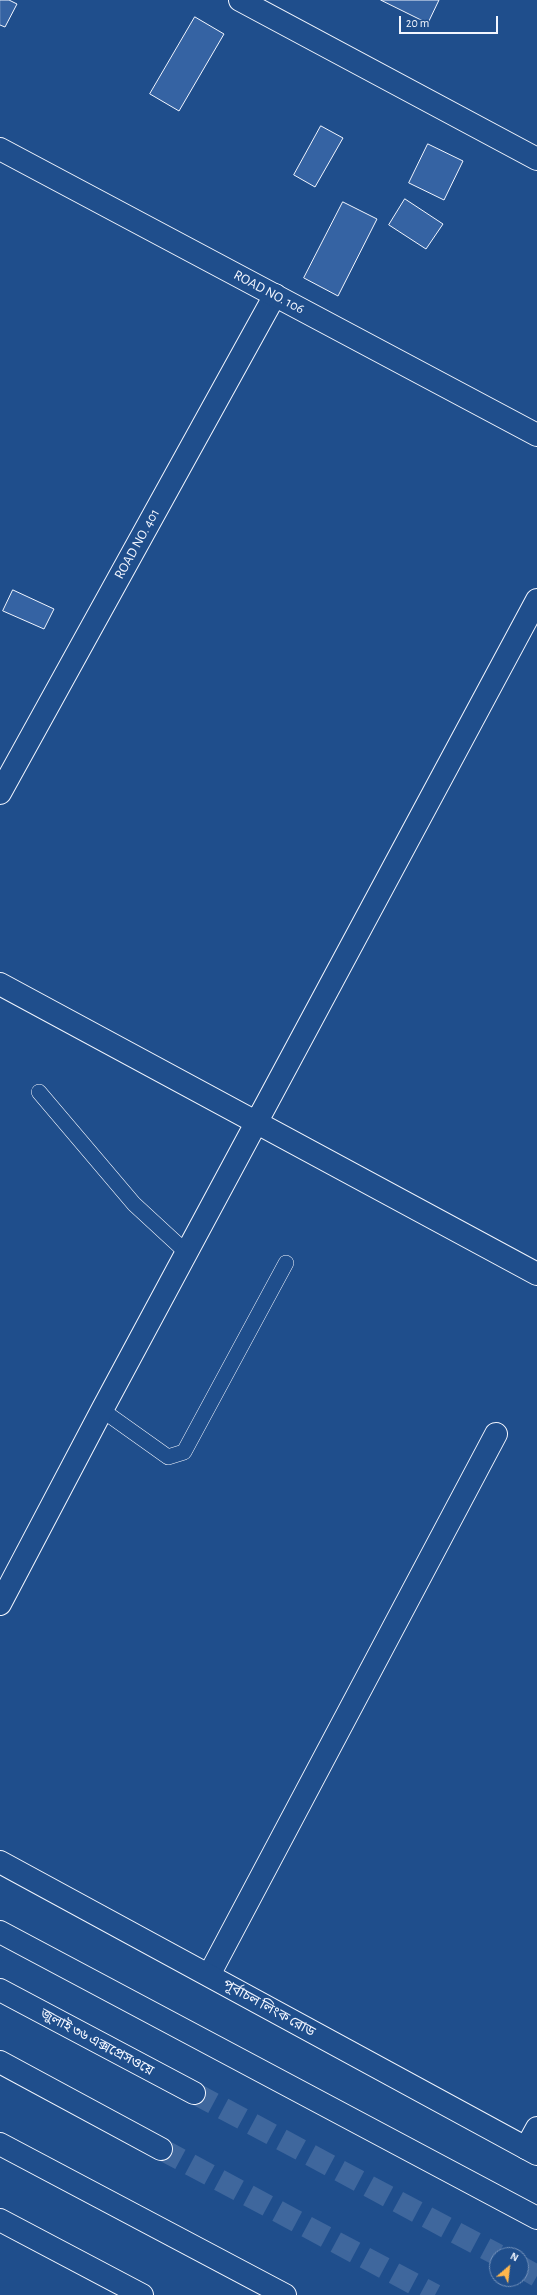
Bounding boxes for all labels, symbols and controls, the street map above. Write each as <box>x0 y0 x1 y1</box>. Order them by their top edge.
scale bar <box>401 8 500 34</box>
text: 20 m <box>406 17 429 29</box>
street label: ROAD NO. 106 <box>231 266 307 318</box>
street label: ROAD NO. 401 <box>111 506 163 582</box>
street label: পূর্বাচল লিংক রোড <box>220 1976 318 2040</box>
street label: জুলাই ৩৬ এক্সপ্রেসওয়ে <box>37 2005 157 2079</box>
north arrow <box>489 2247 529 2287</box>
text: N <box>508 2250 520 2263</box>

